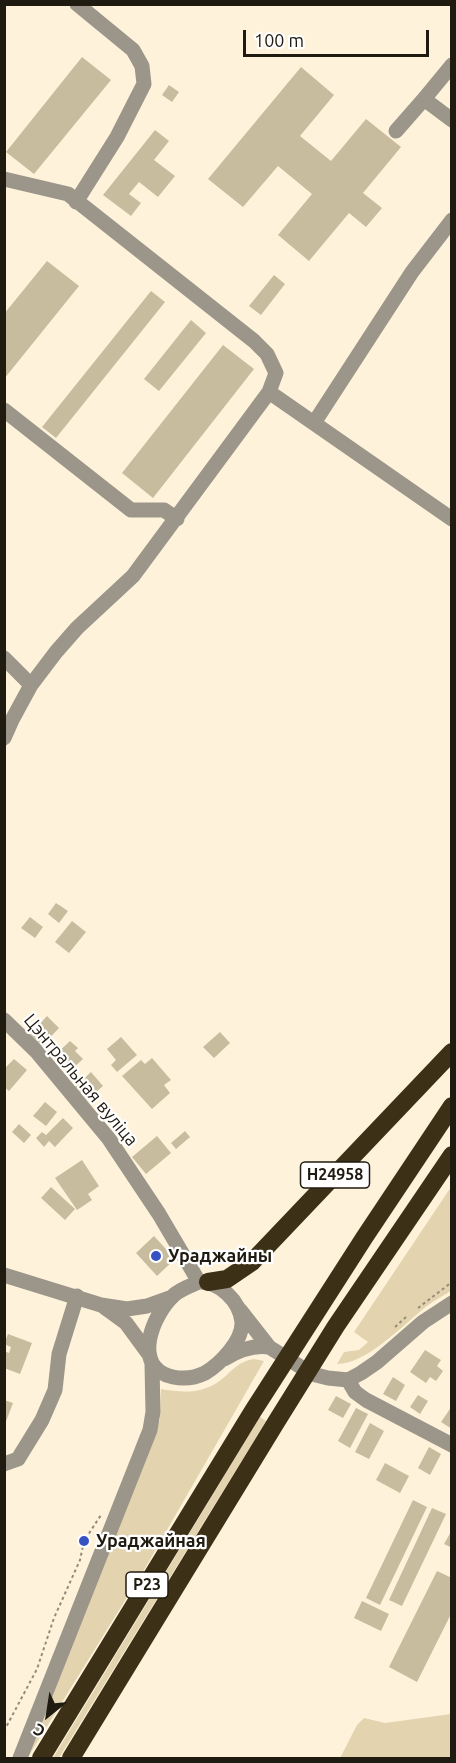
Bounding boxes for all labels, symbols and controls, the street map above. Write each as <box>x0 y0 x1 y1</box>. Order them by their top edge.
scale bar <box>246 18 432 56</box>
text: 100 m <box>254 30 304 50</box>
street label: Цэнтральная вуліца <box>19 1009 143 1151</box>
road number: Н24958 <box>300 1162 370 1188</box>
place label: Ураджайны <box>168 1245 272 1267</box>
marker: Ураджайны <box>149 1249 163 1263</box>
place label: Ураджайная <box>96 1530 206 1552</box>
marker: Ураджайная <box>77 1534 91 1548</box>
road number: Р23 <box>126 1572 168 1598</box>
north arrow <box>18 1685 78 1745</box>
text: С <box>30 1720 48 1741</box>

